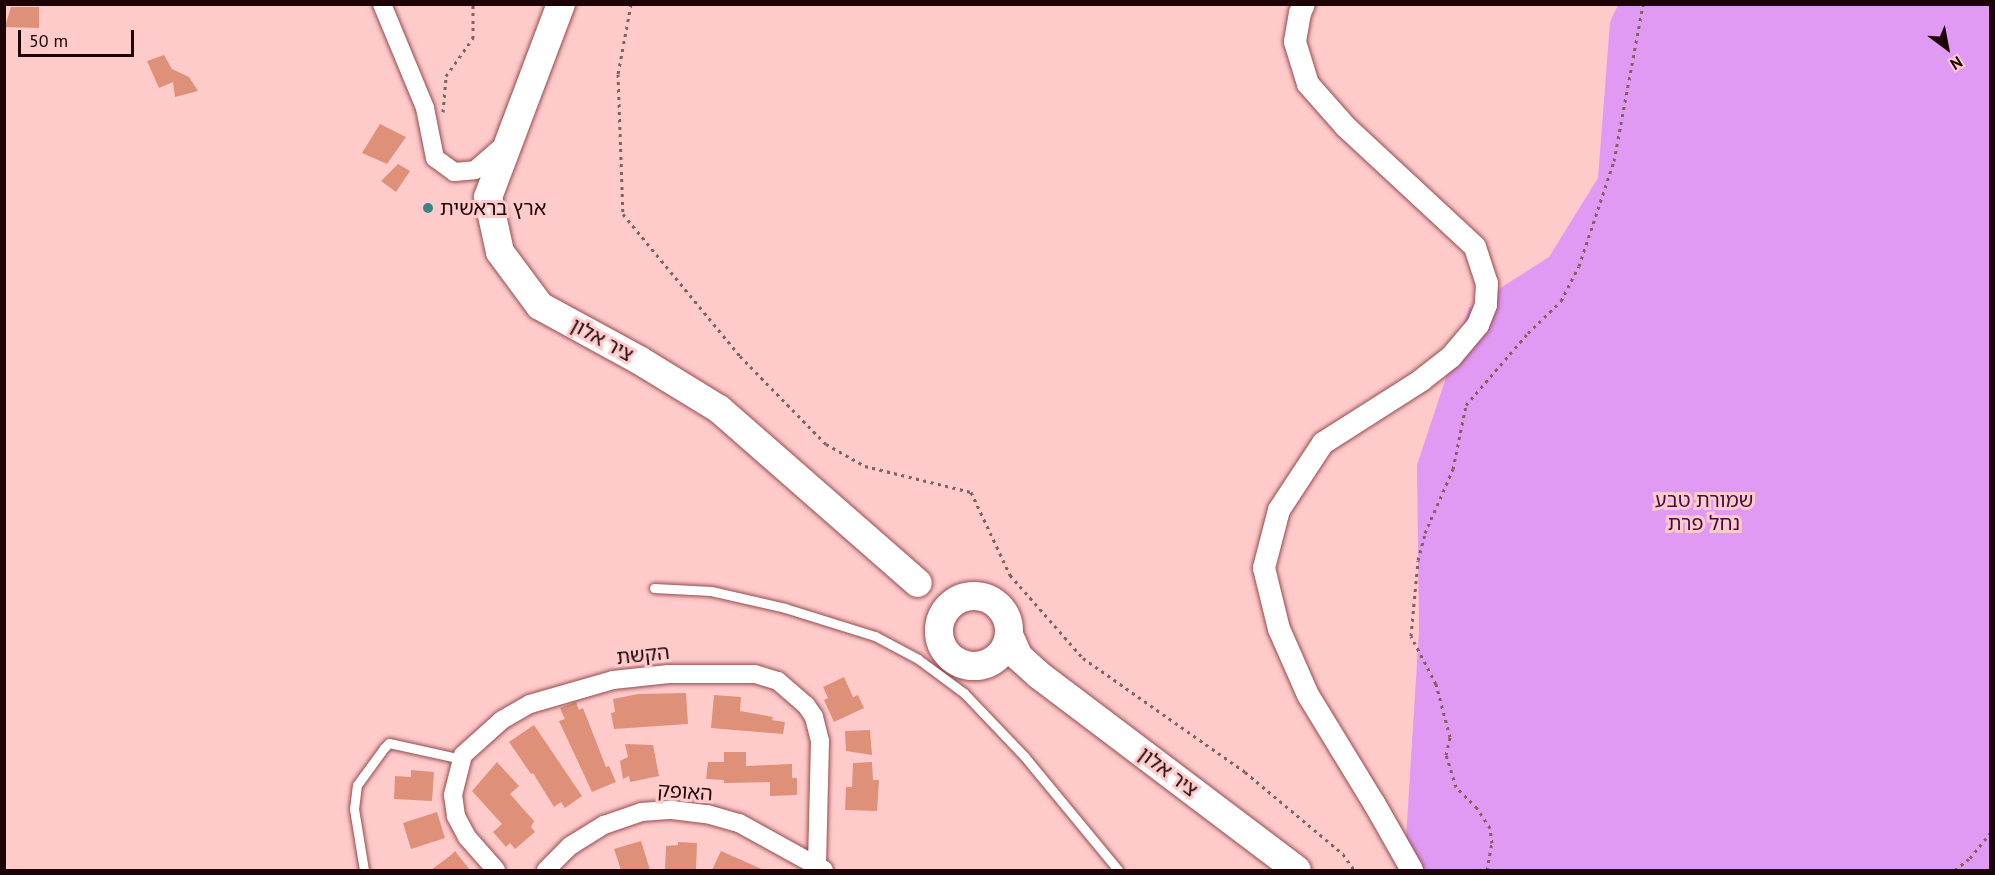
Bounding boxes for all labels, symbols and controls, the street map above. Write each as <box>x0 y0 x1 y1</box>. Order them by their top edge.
scale bar <box>21 18 136 56</box>
north arrow <box>1917 18 1977 78</box>
text: 50 m <box>29 29 68 52</box>
text: N <box>1947 52 1966 75</box>
place label: ארץ בראשית <box>440 196 546 220</box>
marker: ארץ בראשית <box>421 201 435 215</box>
street label: ציר אלון <box>567 313 637 367</box>
park label: שמורת טבע נחל פרת <box>1655 488 1753 535</box>
street label: הקשת <box>615 640 671 670</box>
street label: ציר אלון <box>1134 742 1202 802</box>
street label: האופק <box>657 778 713 806</box>

